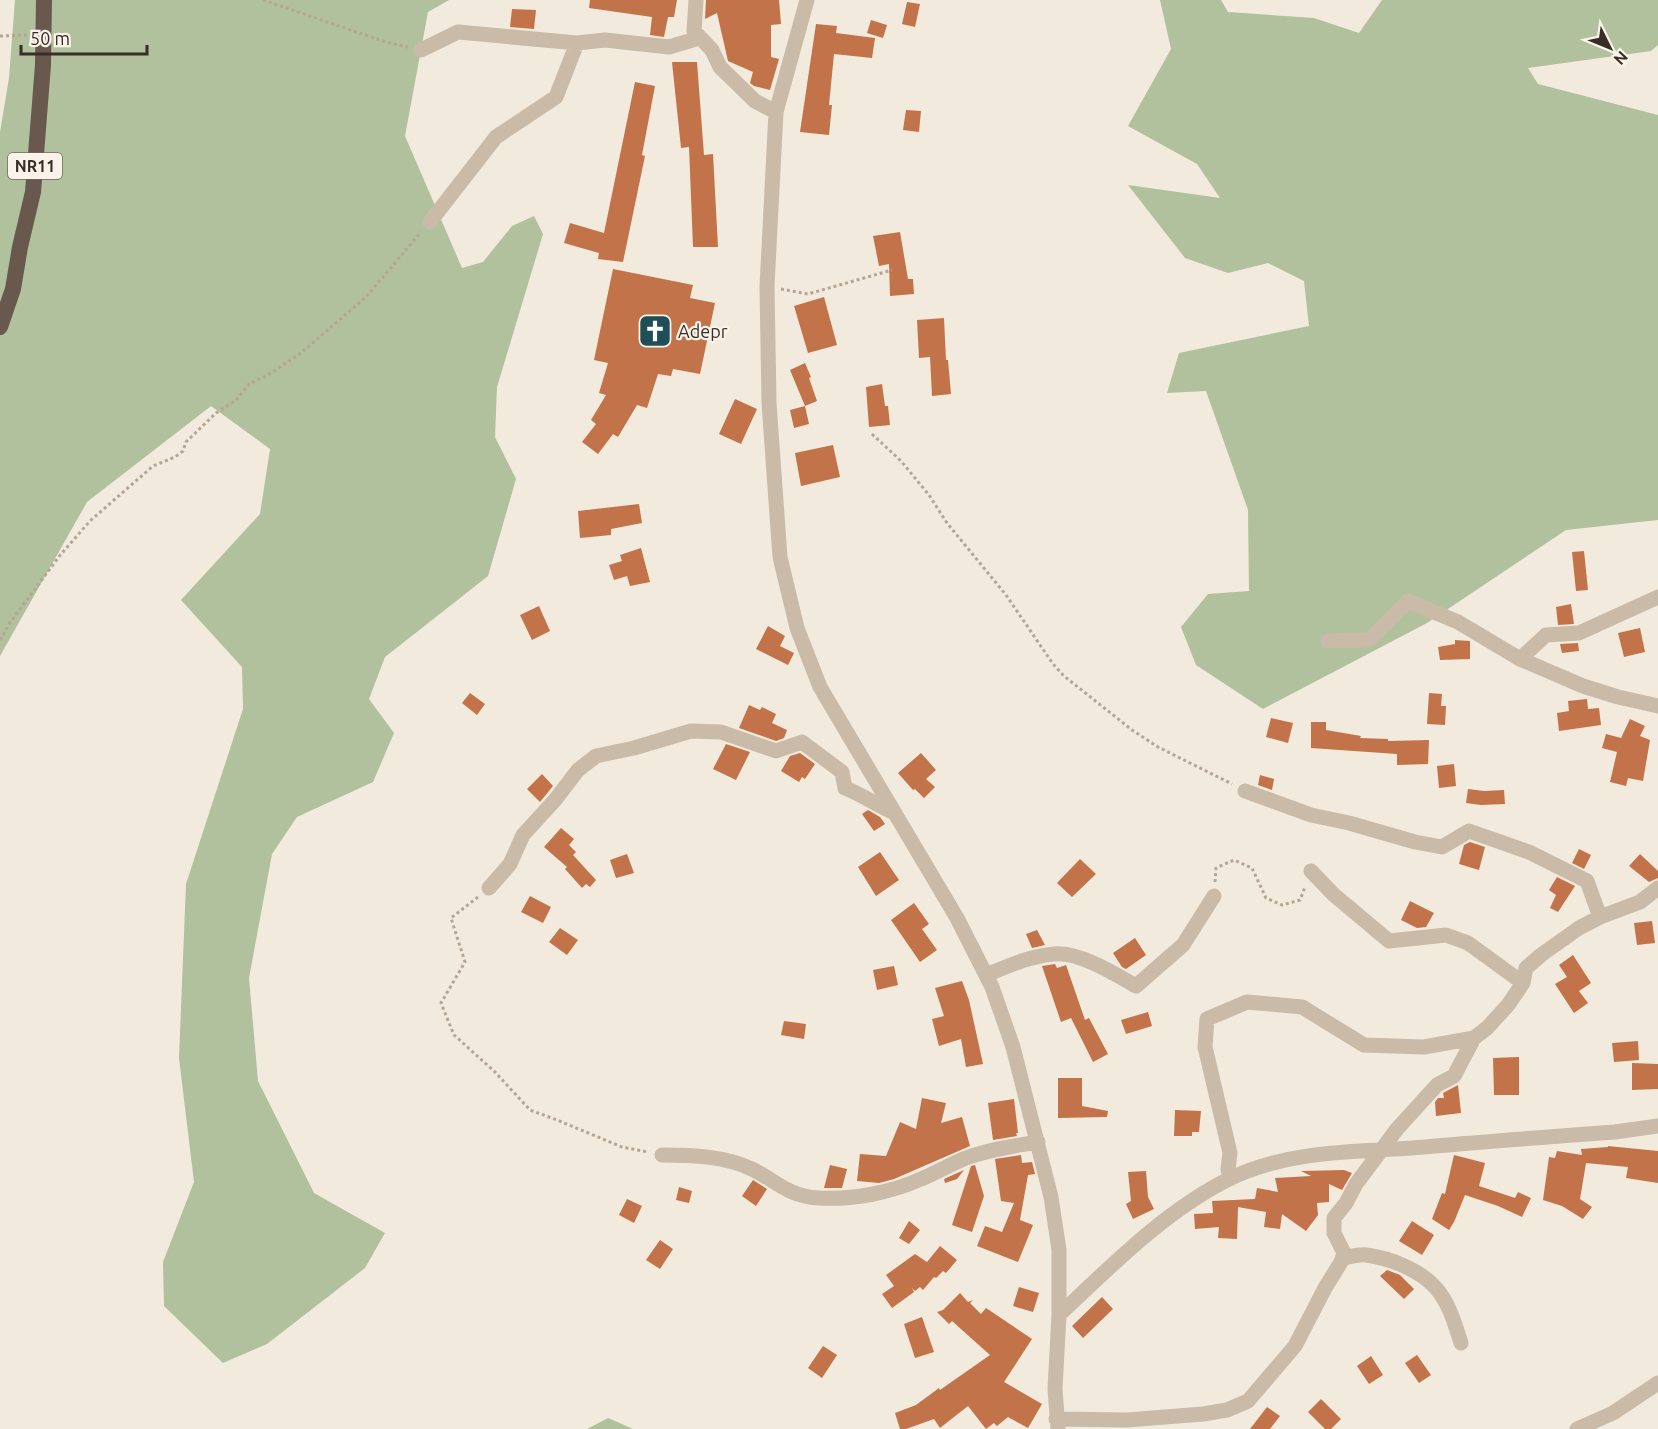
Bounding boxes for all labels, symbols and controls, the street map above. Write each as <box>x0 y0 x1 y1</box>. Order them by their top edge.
scale bar <box>21 18 147 56</box>
north arrow <box>1580 18 1640 78</box>
text: 50 m <box>30 28 70 48</box>
text: N <box>1610 48 1632 69</box>
road number: NR11 <box>8 153 62 179</box>
church icon: Adepr <box>637 313 673 349</box>
place label: Adepr <box>678 321 728 341</box>

